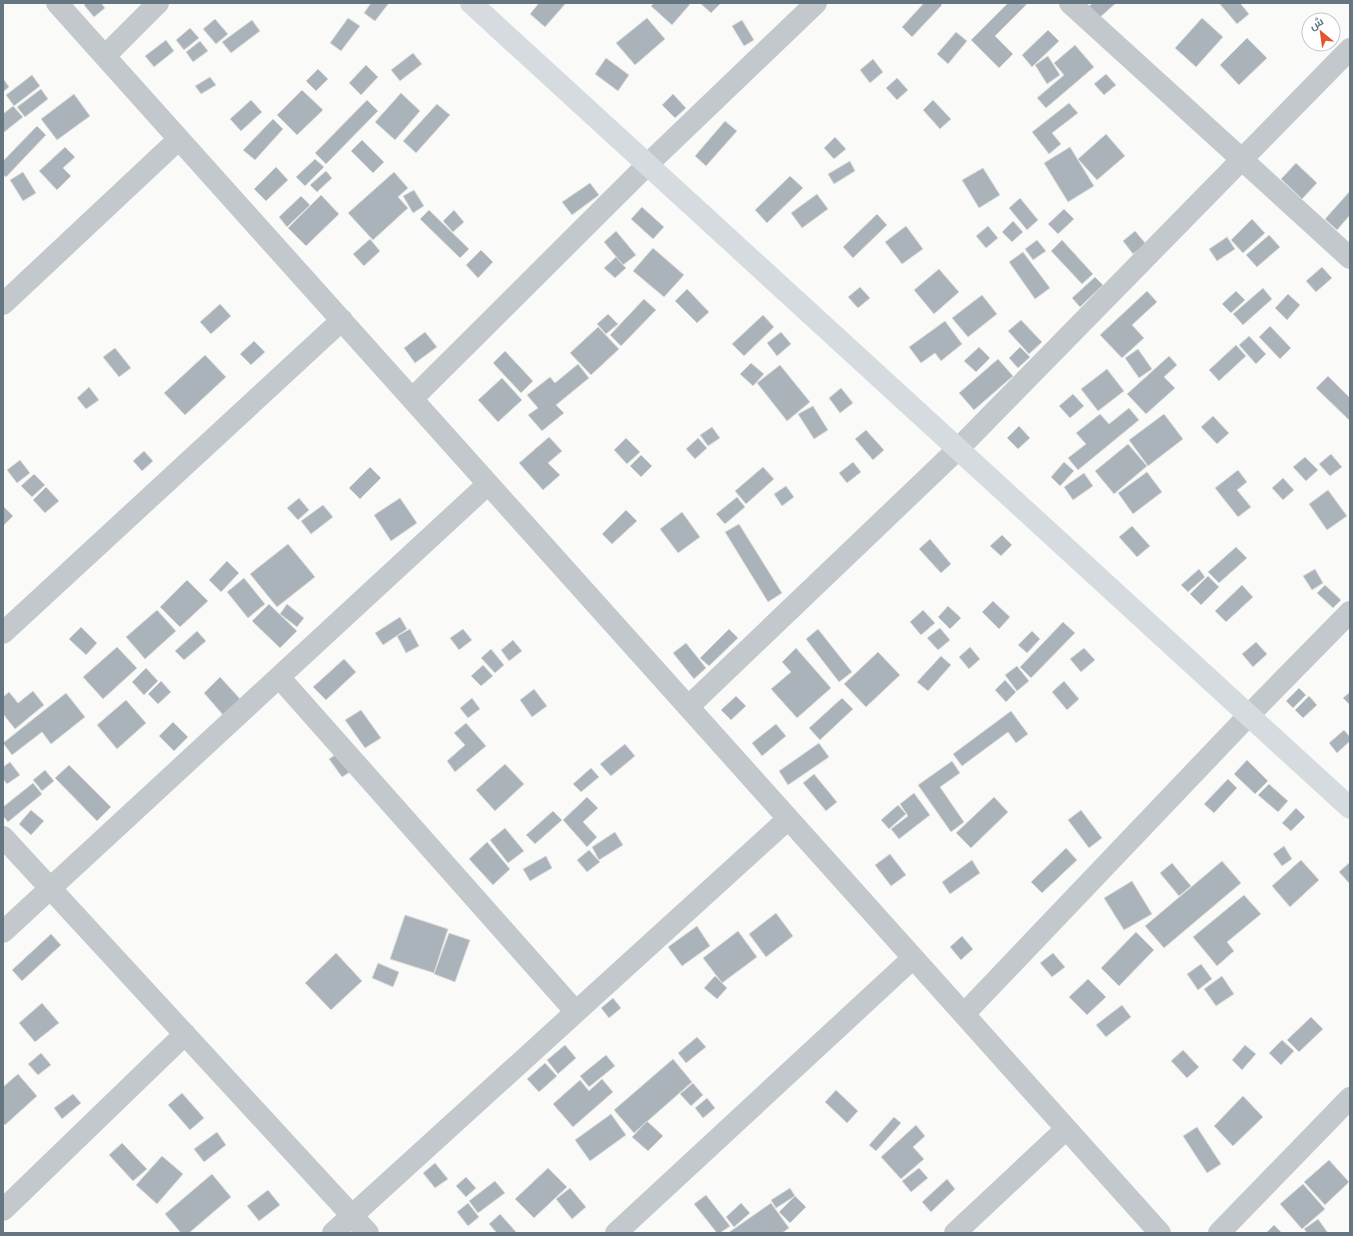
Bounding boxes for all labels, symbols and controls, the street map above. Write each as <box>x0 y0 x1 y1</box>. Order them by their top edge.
north arrow <box>1301 12 1341 52</box>
text: ش <box>1307 14 1326 33</box>

